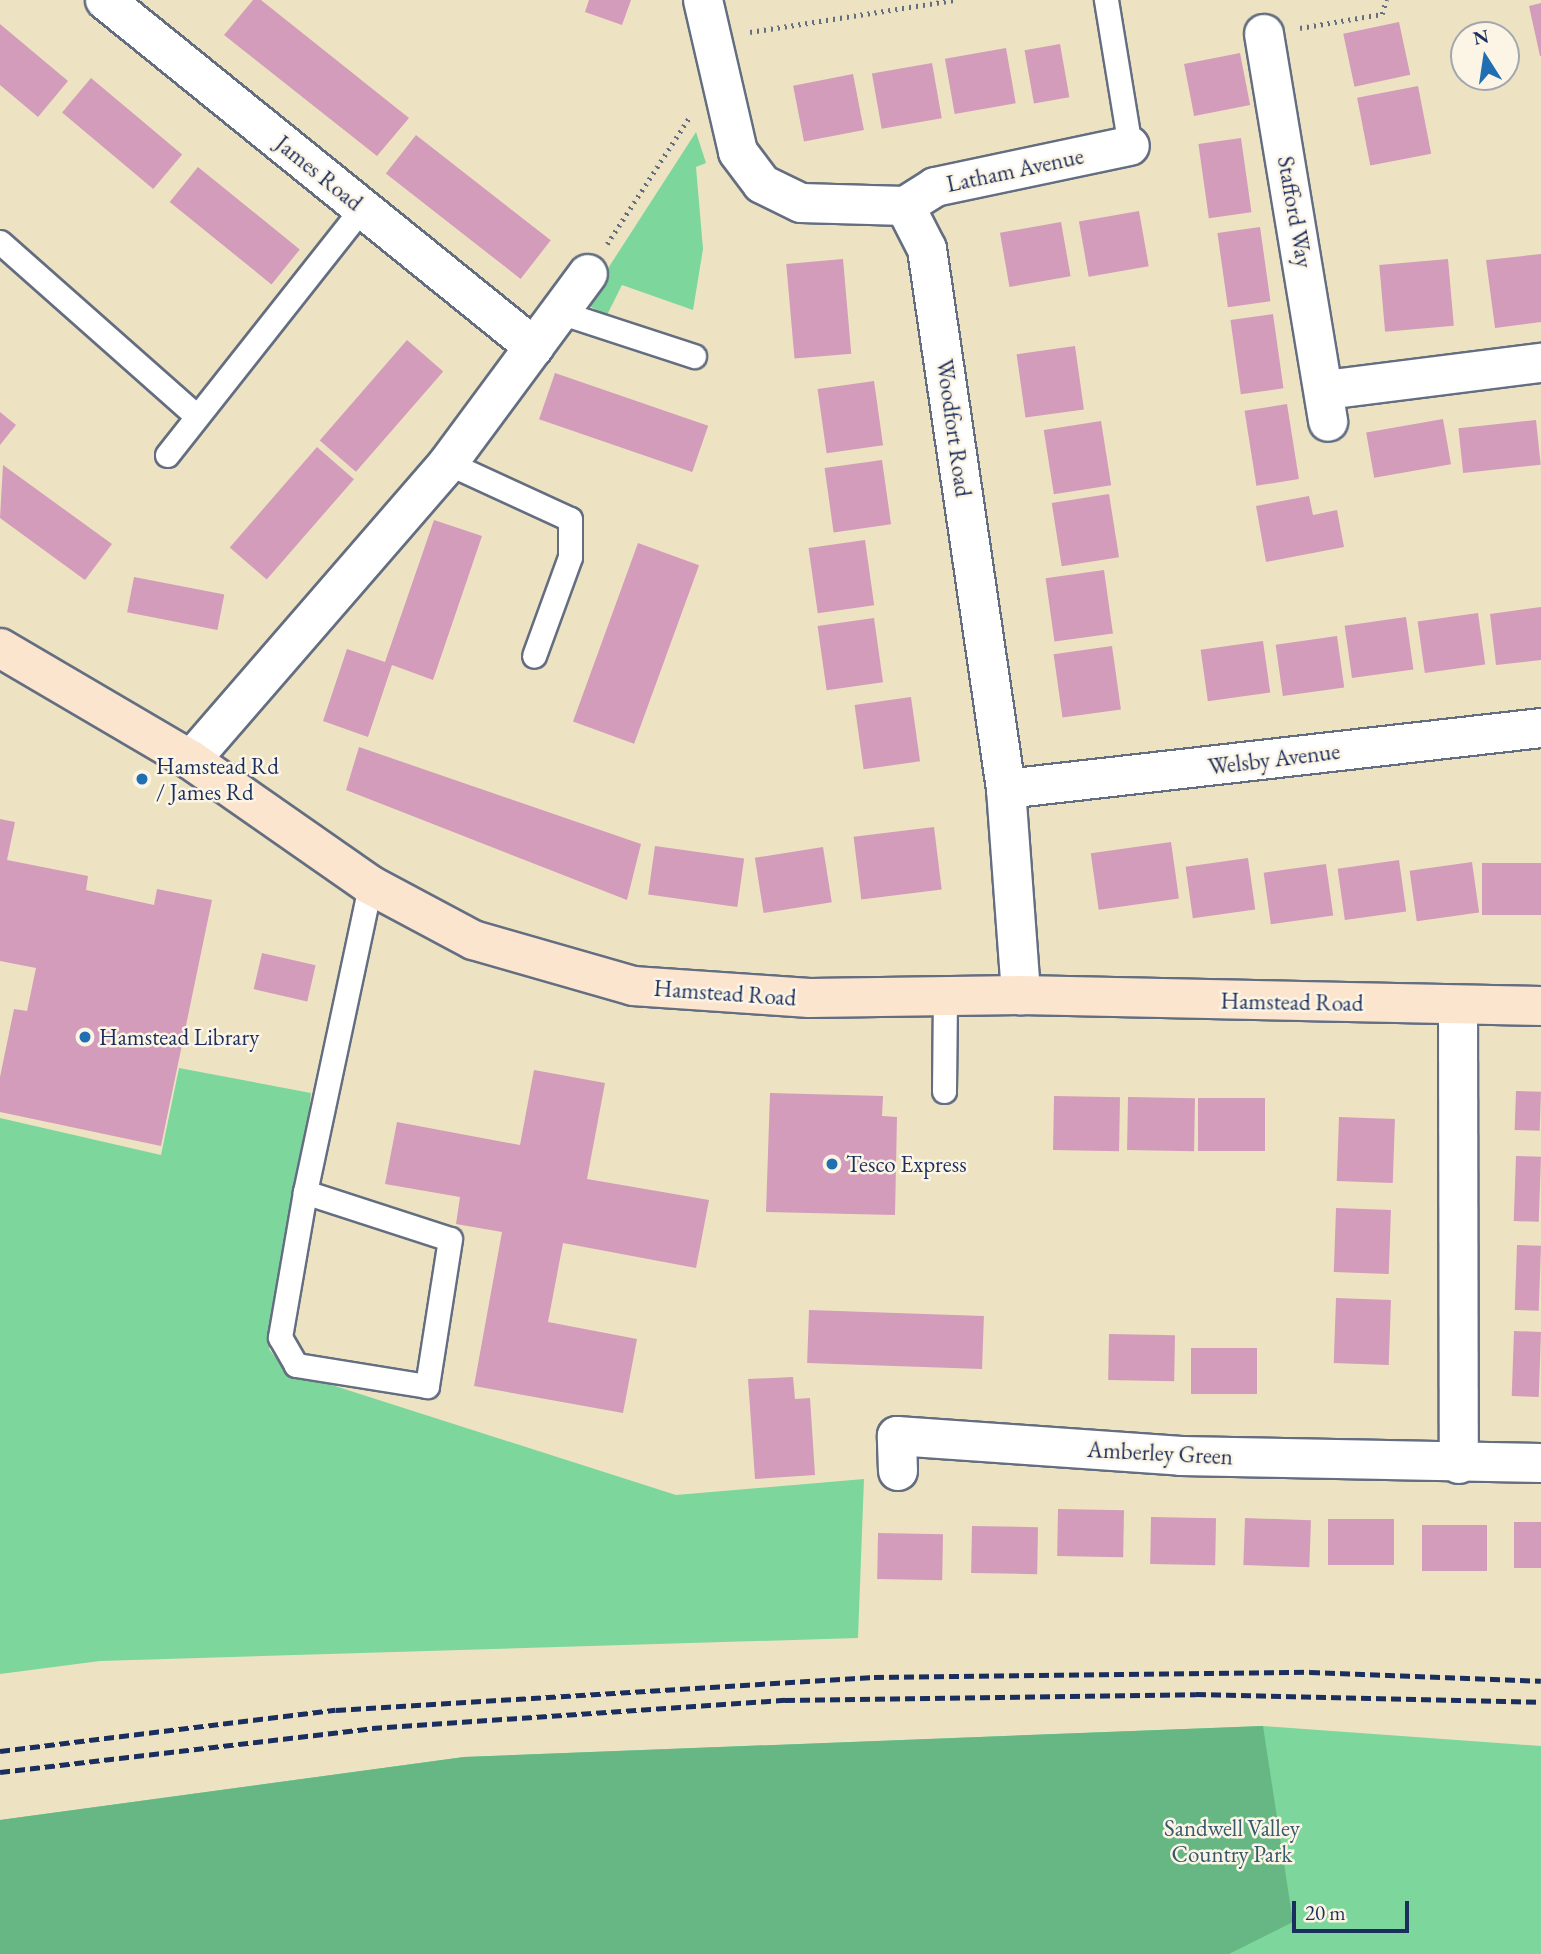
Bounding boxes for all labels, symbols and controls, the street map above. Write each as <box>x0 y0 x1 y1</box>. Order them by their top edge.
north arrow <box>1450 21 1520 91</box>
text: N <box>1471 23 1491 51</box>
street label: James Road <box>270 130 368 216</box>
street label: Latham Avenue <box>944 142 1086 198</box>
street label: Stafford Way <box>1272 154 1318 270</box>
street label: Woodfort Road <box>931 357 977 499</box>
street label: Welsby Avenue <box>1206 737 1342 781</box>
place label: Hamstead Rd / James Rd <box>156 752 279 806</box>
marker: Hamstead Rd / James Rd <box>134 771 150 787</box>
street label: Hamstead Road <box>653 974 797 1012</box>
street label: Hamstead Road <box>1220 987 1364 1017</box>
place label: Hamstead Library <box>99 1023 259 1051</box>
marker: Hamstead Library <box>77 1029 93 1045</box>
place label: Tesco Express <box>846 1150 967 1178</box>
marker: Tesco Express <box>824 1156 840 1172</box>
street label: Amberley Green <box>1086 1435 1234 1471</box>
park label: Sandwell Valley Country Park <box>1164 1814 1300 1868</box>
scale bar <box>1296 1888 1413 1932</box>
text: 20 m <box>1305 1899 1346 1926</box>

